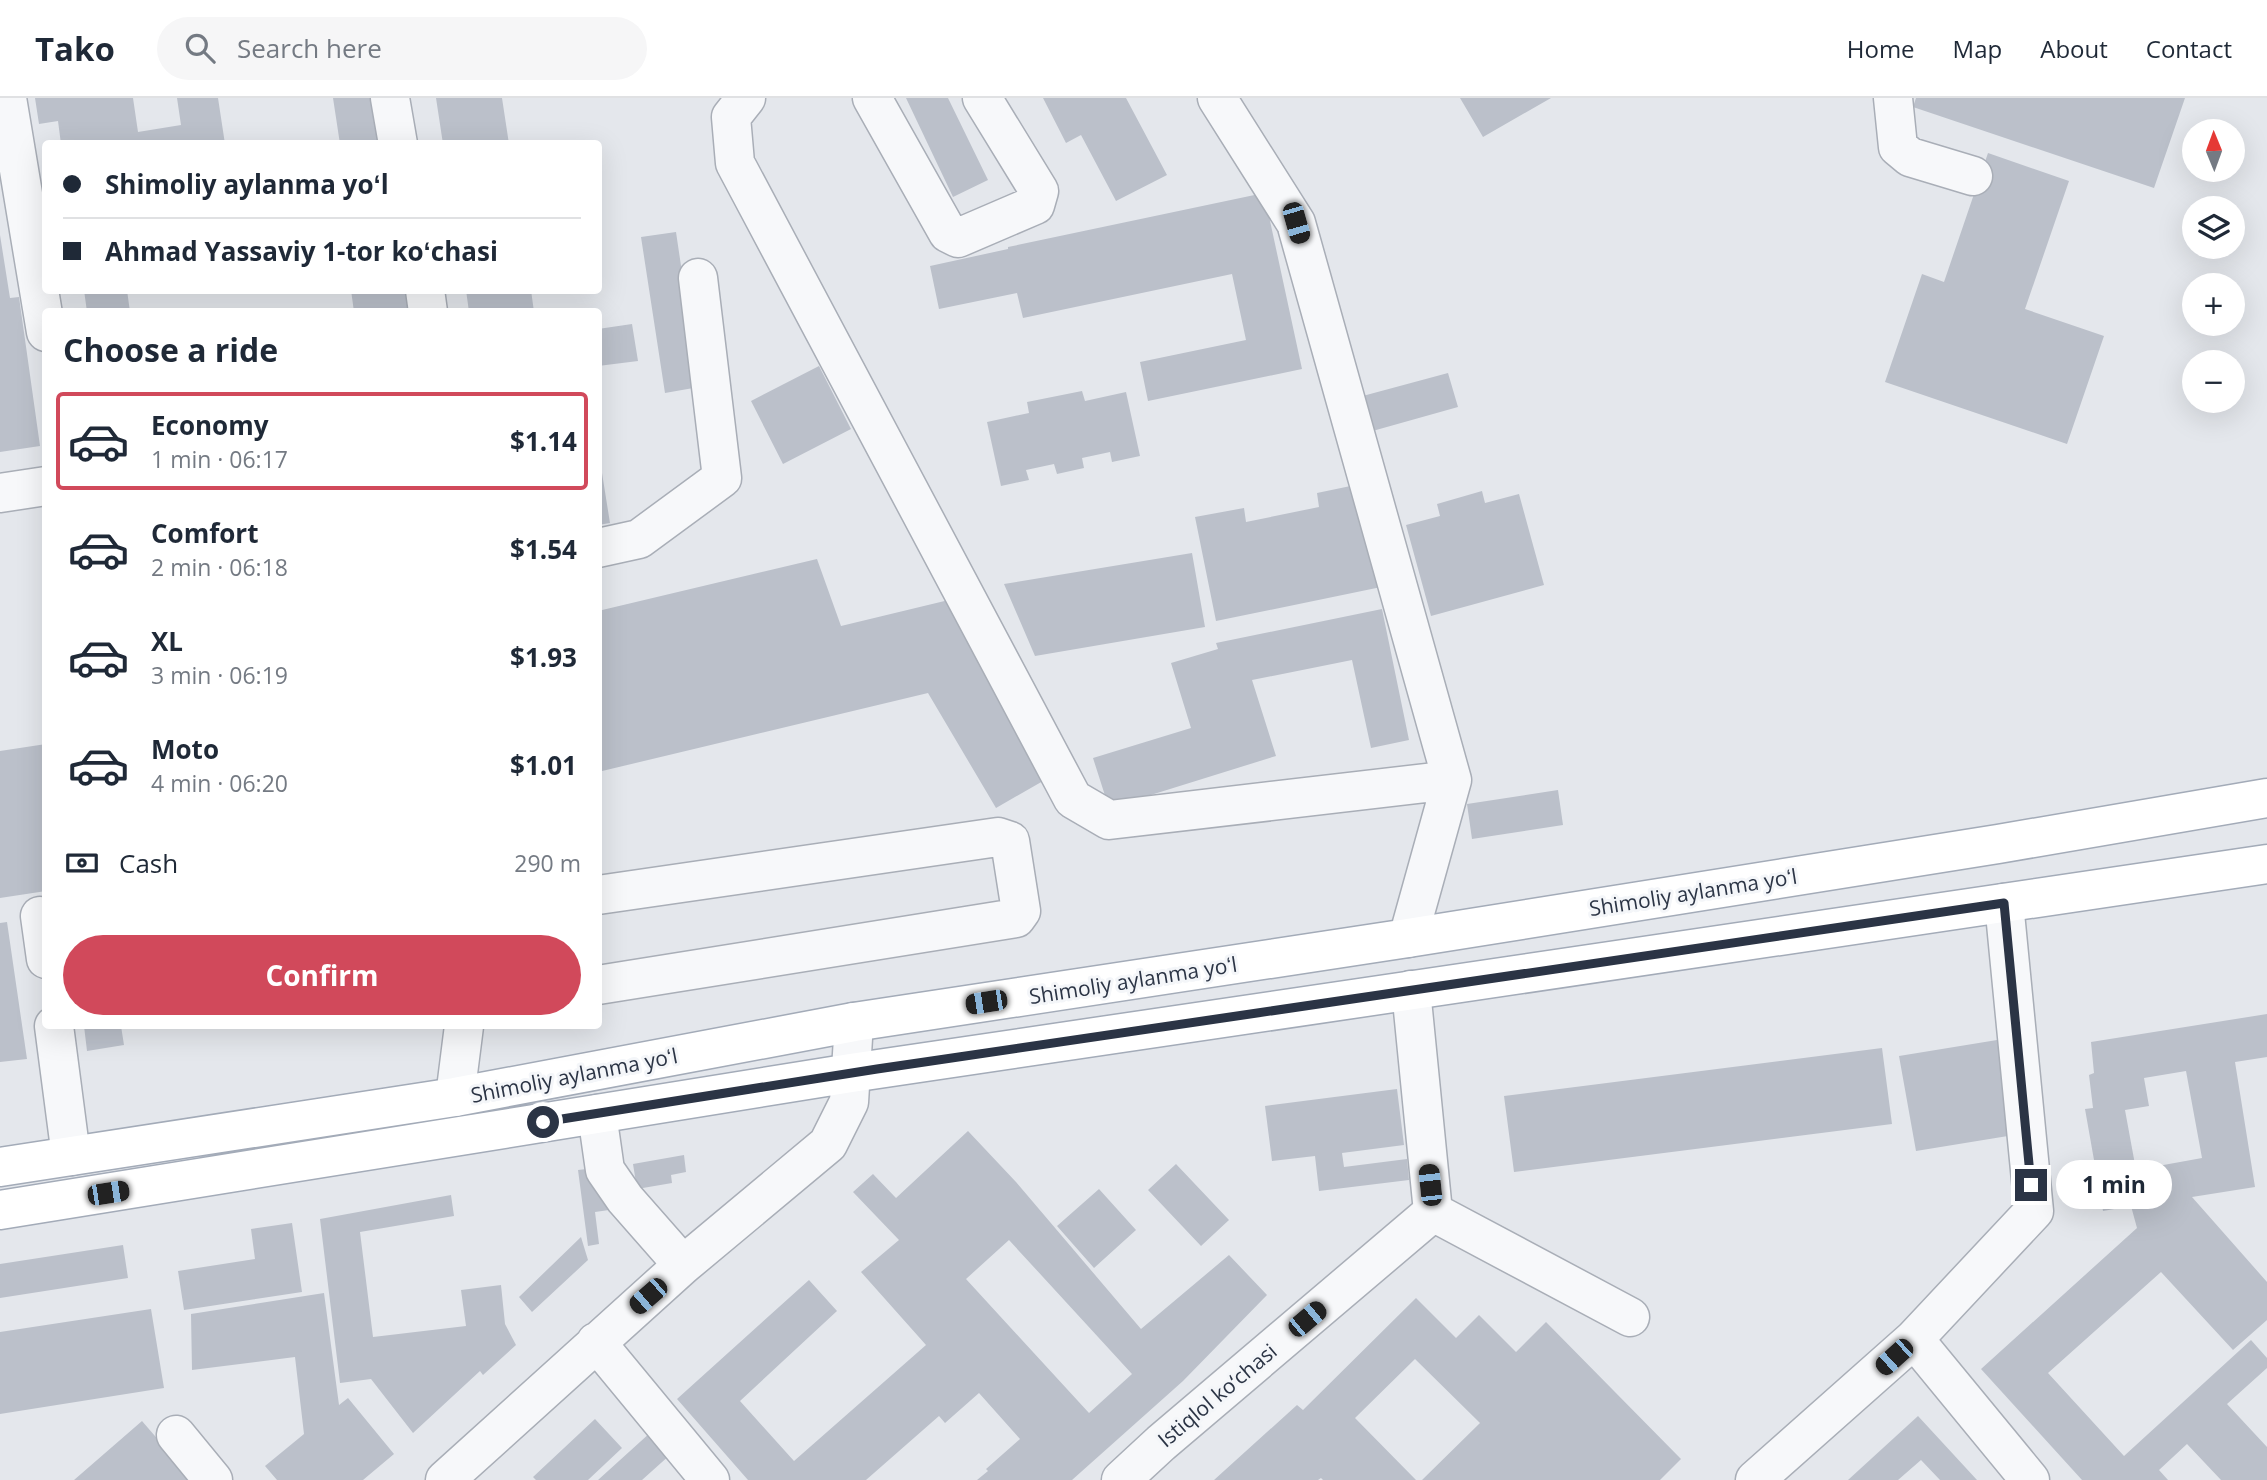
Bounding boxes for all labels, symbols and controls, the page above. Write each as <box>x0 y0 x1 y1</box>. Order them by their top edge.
search box <box>157 17 647 80</box>
text: Tako <box>35 26 115 71</box>
icon: search <box>181 29 219 67</box>
text: Search here <box>237 30 382 66</box>
text: Home <box>1847 32 1915 65</box>
text: Map <box>1953 32 2002 65</box>
text: About <box>2040 32 2108 65</box>
text: Contact <box>2146 32 2232 65</box>
north arrow <box>2182 119 2245 182</box>
map controls <box>2182 119 2245 413</box>
text: Shimoliy aylanma yoʻl <box>105 166 389 202</box>
button: layers <box>2182 196 2245 259</box>
car <box>1281 200 1312 246</box>
text: Ahmad Yassaviy 1-tor koʻchasi <box>105 233 498 269</box>
button: + <box>2182 273 2245 336</box>
text: Choose a ride <box>63 328 278 371</box>
button: − <box>2182 350 2245 413</box>
text: Economy <box>151 407 269 443</box>
icon: car <box>67 410 130 473</box>
text: $1.14 <box>510 423 577 459</box>
text: 1 min · 06:17 <box>151 443 288 475</box>
text: Comfort <box>151 515 258 551</box>
icon: car <box>67 518 130 581</box>
text: $1.54 <box>510 531 577 567</box>
text: 2 min · 06:18 <box>151 551 288 583</box>
text: XL <box>151 623 183 659</box>
icon: car <box>67 626 130 689</box>
text: $1.93 <box>510 639 577 675</box>
text: 3 min · 06:19 <box>151 659 288 691</box>
text: Moto <box>151 731 219 767</box>
icon: car <box>67 734 130 797</box>
text: $1.01 <box>510 747 577 783</box>
text: 4 min · 06:20 <box>151 767 288 799</box>
icon: cash <box>63 844 101 882</box>
text: Cash <box>119 845 178 881</box>
text: 290 m <box>514 847 581 879</box>
street label: Shimoliy aylanma yoʻl <box>1587 862 1799 922</box>
button: Confirm <box>63 935 581 1015</box>
street label: Shimoliy aylanma yoʻl <box>1027 950 1239 1010</box>
car <box>964 988 1009 1016</box>
street label: Shimoliy aylanma yoʻl <box>468 1041 680 1109</box>
route start <box>527 1106 559 1138</box>
callout: 1 min <box>2056 1160 2171 1210</box>
car <box>1418 1163 1443 1207</box>
text: 1 min <box>2082 1168 2146 1200</box>
route end <box>2015 1169 2047 1201</box>
car <box>86 1179 131 1207</box>
car <box>626 1274 671 1318</box>
car <box>1285 1297 1330 1341</box>
car <box>1872 1335 1917 1379</box>
street label: Istiqlol ko‘chasi <box>1152 1337 1282 1453</box>

